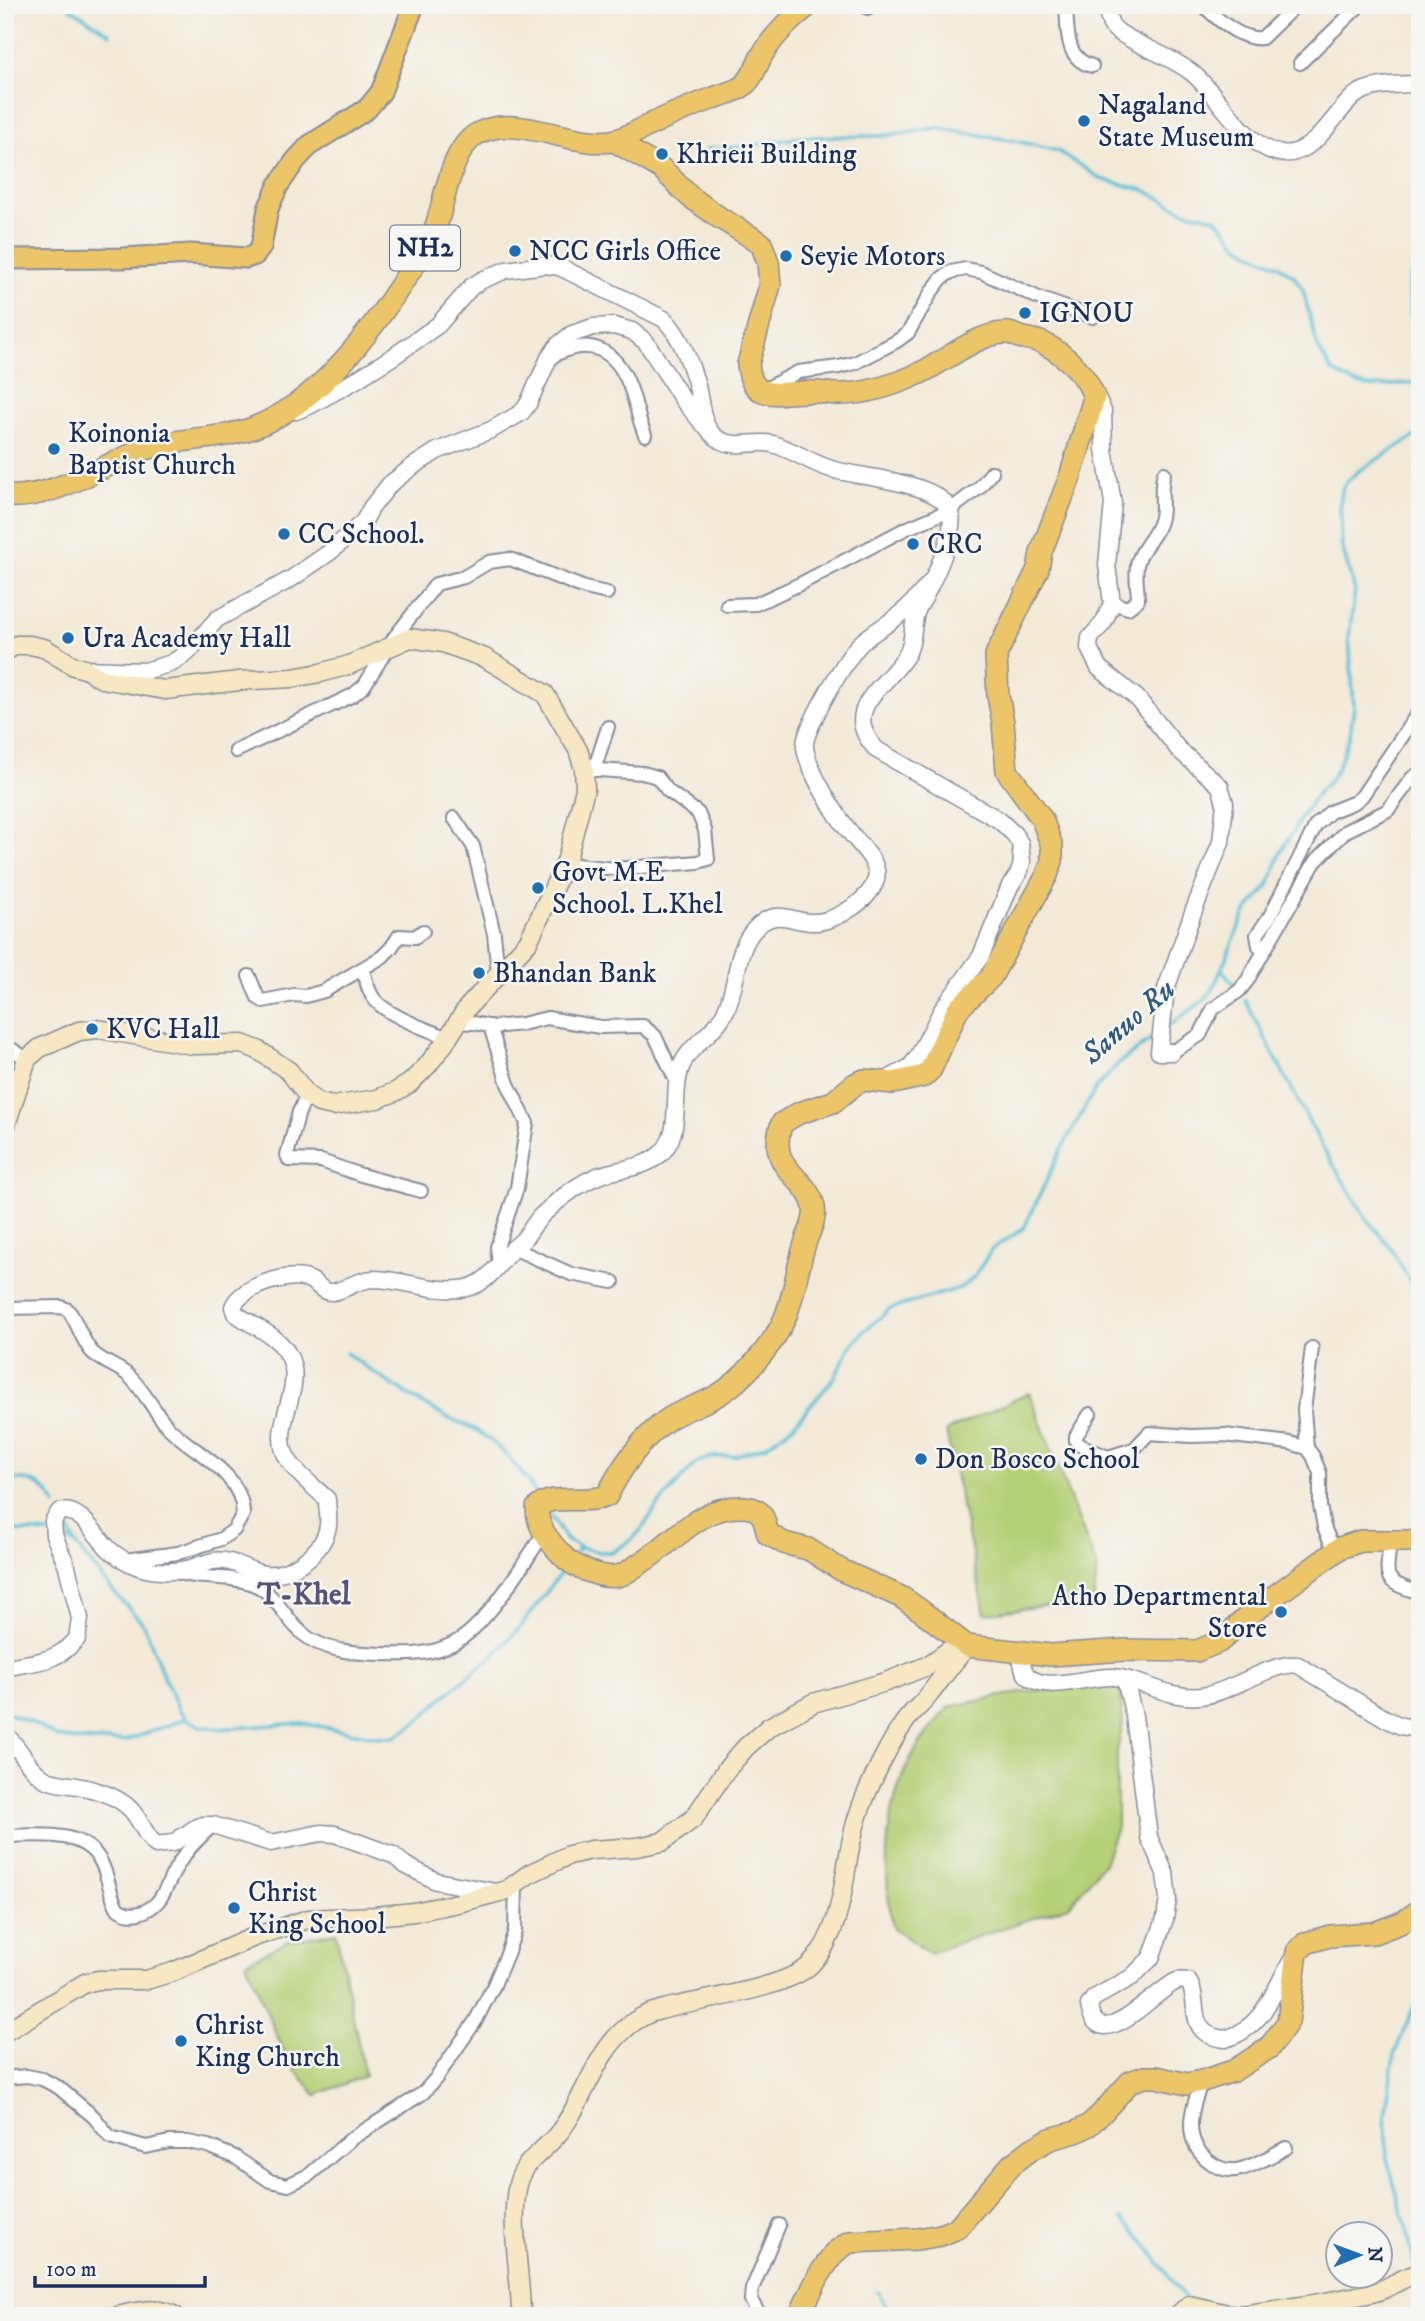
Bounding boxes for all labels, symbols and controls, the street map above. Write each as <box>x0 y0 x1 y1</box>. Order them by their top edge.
place label: Nagaland State Museum <box>1098 88 1254 155</box>
marker: Nagaland State Museum <box>1076 113 1092 129</box>
place label: Khrieii Building <box>676 137 857 172</box>
marker: Khrieii Building <box>654 146 670 162</box>
road number: NH2 <box>390 226 460 270</box>
place label: NCC Girls Office <box>529 234 721 269</box>
place label: Seyie Motors <box>800 239 945 274</box>
marker: NCC Girls Office <box>507 243 523 259</box>
marker: Seyie Motors <box>778 248 794 264</box>
place label: IGNOU <box>1039 296 1134 331</box>
marker: IGNOU <box>1017 305 1033 321</box>
place label: Koinonia Baptist Church <box>68 416 236 483</box>
marker: Koinonia Baptist Church <box>46 441 62 457</box>
place label: CC School. <box>298 517 425 552</box>
marker: CC School. <box>276 526 292 542</box>
place label: CRC <box>927 527 983 562</box>
marker: CRC <box>905 536 921 552</box>
place label: Ura Academy Hall <box>82 621 291 656</box>
marker: Ura Academy Hall <box>60 630 76 646</box>
place label: Govt M.E School. L.Khel <box>552 855 723 922</box>
marker: Govt M.E School. L.Khel <box>530 880 546 896</box>
place label: Bhandan Bank <box>493 956 656 991</box>
marker: Bhandan Bank <box>471 965 487 981</box>
water label: Sanuo Ru <box>1074 971 1184 1074</box>
place label: KVC Hall <box>106 1012 220 1047</box>
marker: KVC Hall <box>84 1021 100 1037</box>
place label: Don Bosco School <box>935 1442 1140 1477</box>
marker: Don Bosco School <box>913 1451 929 1467</box>
district label: T-Khel <box>256 1577 352 1614</box>
place label: Atho Departmental Store <box>1052 1579 1268 1646</box>
marker: Atho Departmental Store <box>1273 1604 1289 1620</box>
place label: Christ King School <box>248 1875 387 1942</box>
marker: Christ King School <box>226 1900 242 1916</box>
place label: Christ King Church <box>195 2008 340 2075</box>
marker: Christ King Church <box>173 2033 189 2049</box>
north arrow <box>1324 2220 1394 2290</box>
scale bar <box>35 2244 205 2288</box>
text: N <box>1363 2247 1386 2263</box>
text: 100 m <box>46 2257 97 2283</box>

